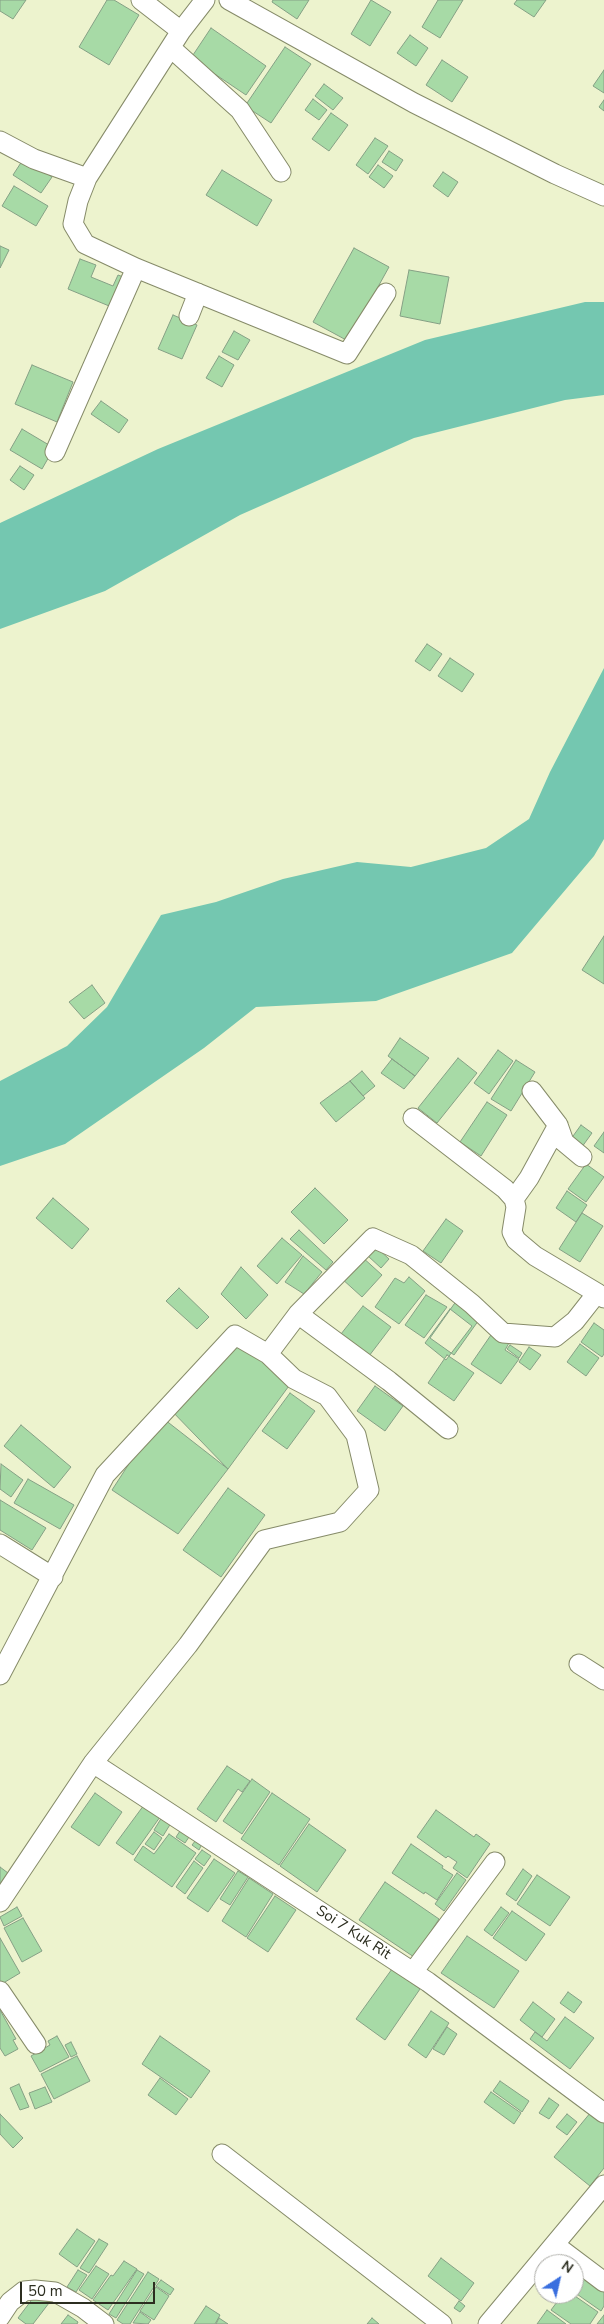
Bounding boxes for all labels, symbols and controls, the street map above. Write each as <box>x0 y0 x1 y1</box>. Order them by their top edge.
street label: Soi 7 Kuk Rit <box>312 1902 394 1964</box>
north arrow <box>534 2254 584 2304</box>
text: N <box>558 2256 577 2278</box>
scale bar <box>22 2272 158 2304</box>
text: 50 m <box>28 2281 63 2301</box>

